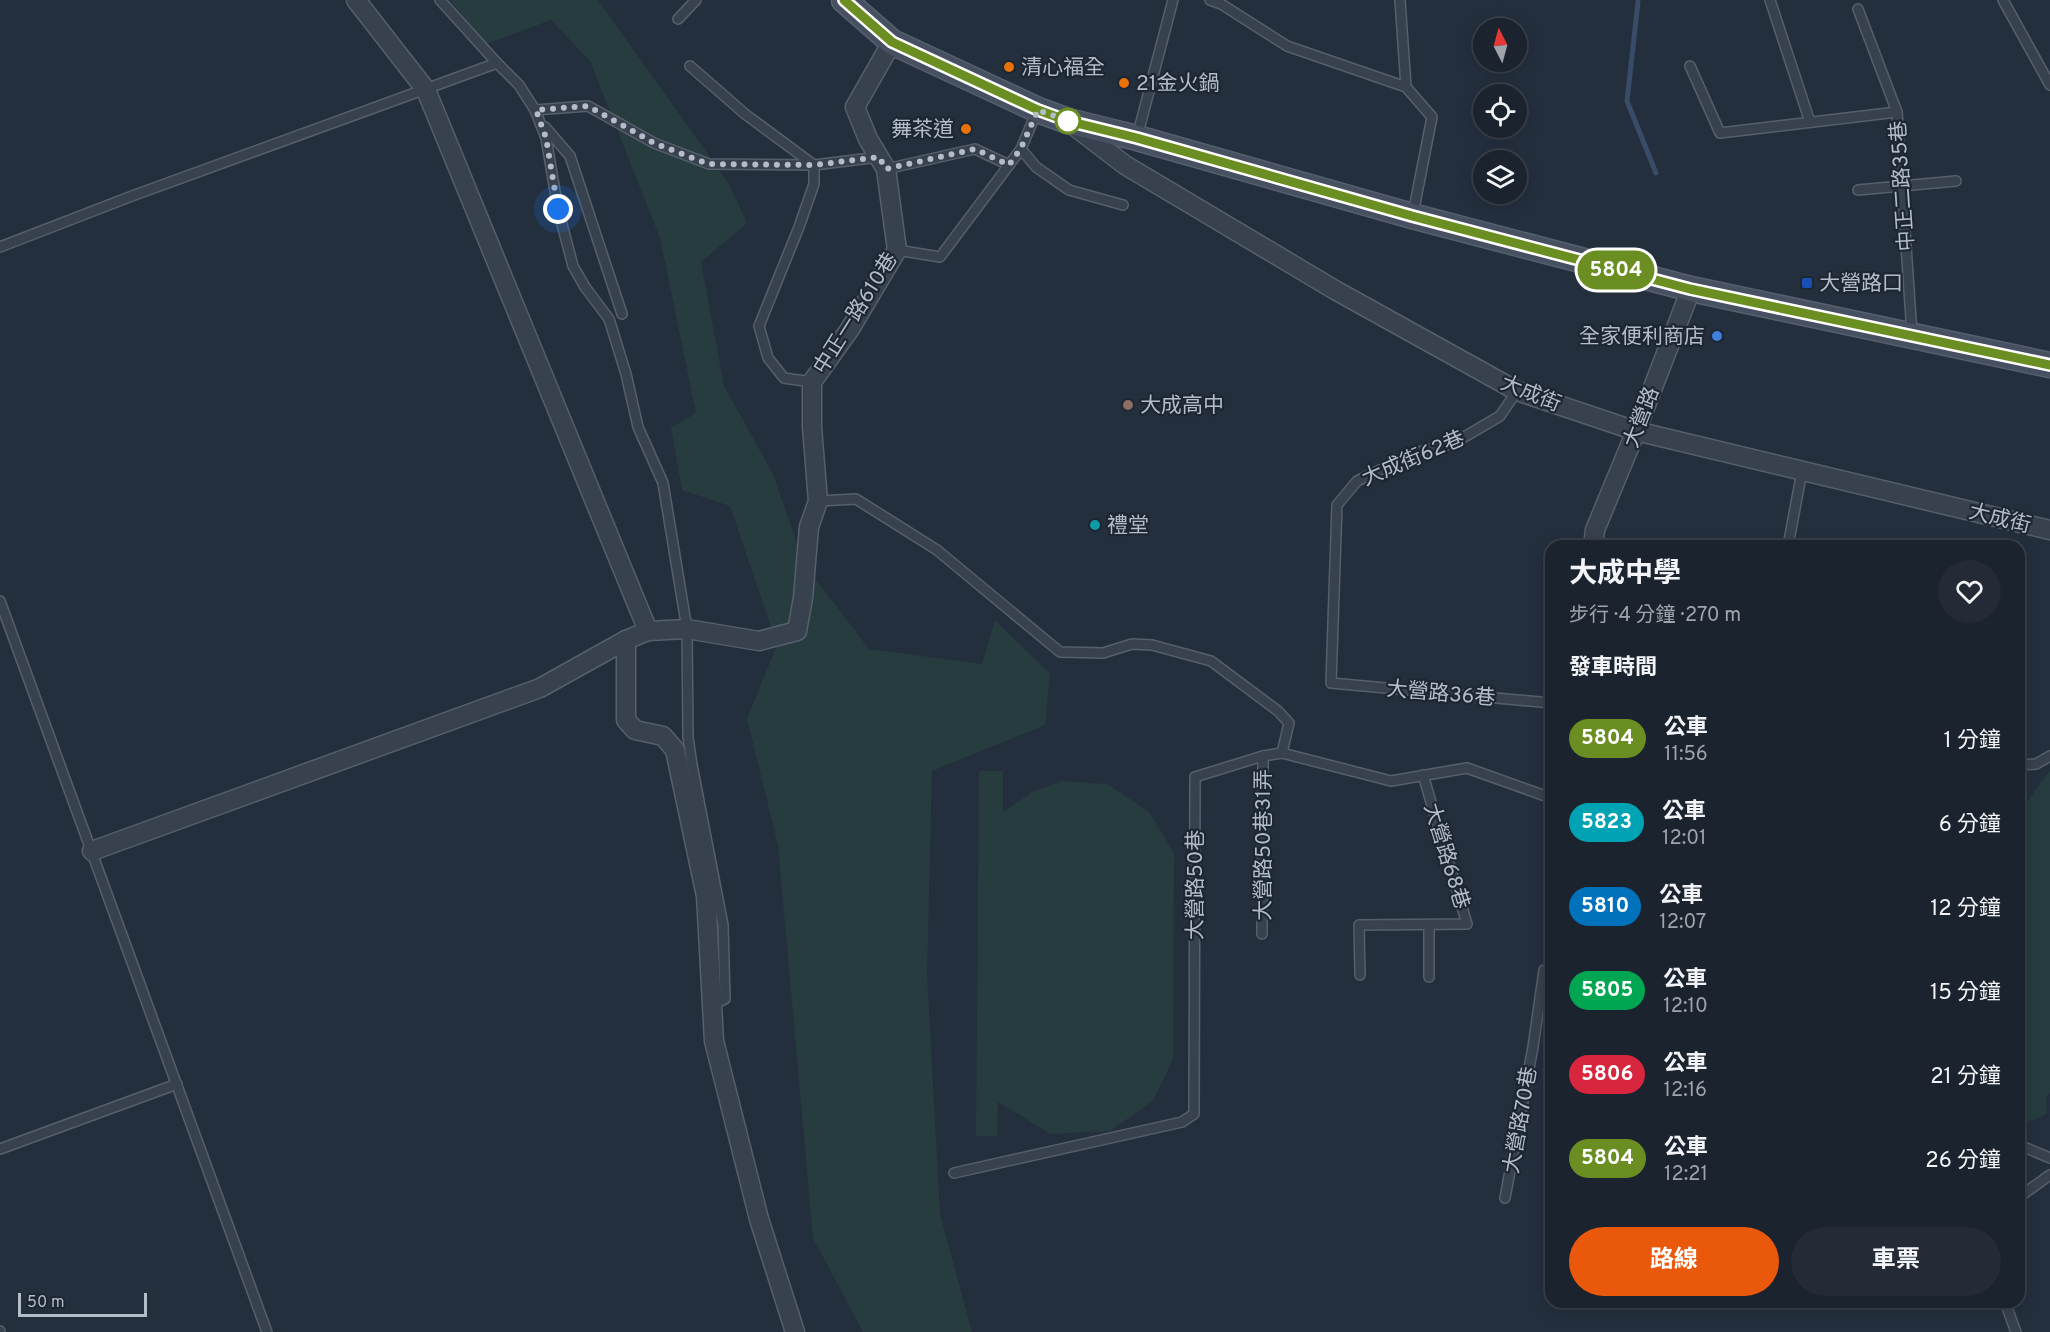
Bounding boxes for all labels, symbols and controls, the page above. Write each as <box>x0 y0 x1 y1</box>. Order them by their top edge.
north arrow <box>1473 18 1527 72</box>
map controls <box>1473 18 1527 204</box>
place label: 清心福全 <box>1021 55 1105 82</box>
marker: 清心福全 <box>1002 60 1016 74</box>
place label: 21金火鍋 <box>1136 71 1220 98</box>
marker: 21金火鍋 <box>1117 76 1131 90</box>
button: locate <box>1473 84 1527 138</box>
unlabelled marker <box>1055 108 1081 134</box>
place label: 舞茶道 <box>891 117 954 144</box>
street label: 中正二路35巷 <box>1885 120 1922 252</box>
marker: 舞茶道 <box>959 122 973 136</box>
button: layers <box>1473 150 1527 204</box>
your location <box>543 194 573 224</box>
street label: 中正一路610巷 <box>808 248 905 380</box>
line badge: 5804 <box>1574 250 1658 290</box>
text: 5804 <box>1589 257 1643 284</box>
place label: 大營路口 <box>1819 271 1903 298</box>
marker: 大營路口 <box>1800 276 1814 290</box>
place label: 全家便利商店 <box>1579 324 1705 351</box>
marker: 全家便利商店 <box>1710 329 1724 343</box>
street label: 大成街 <box>1496 370 1565 419</box>
street label: 大營路 <box>1619 383 1666 452</box>
place label: 大成高中 <box>1140 393 1224 420</box>
marker: 大成高中 <box>1121 398 1135 412</box>
street label: 大成街62巷 <box>1358 426 1469 493</box>
street label: 大成街 <box>1966 499 2033 540</box>
place label: 禮堂 <box>1107 513 1149 540</box>
marker: 禮堂 <box>1088 518 1102 532</box>
text: 大成中學 <box>1569 557 1681 593</box>
button: heart <box>1938 560 2001 623</box>
text: 步行 · 4 分鐘 · 270 m <box>1569 603 1741 629</box>
text: 發車時間 <box>1569 655 1657 682</box>
street label: 大營路36巷 <box>1385 676 1496 713</box>
text: 公車 <box>1664 715 1708 742</box>
text: 5804 <box>1581 725 1634 752</box>
text: 1 分鐘 <box>1944 728 2001 755</box>
text: 11:56 <box>1664 742 1708 768</box>
street label: 大營路50巷31弄 <box>1251 769 1278 921</box>
text: 公車 <box>1662 799 1706 826</box>
street label: 大營路68巷 <box>1417 800 1474 913</box>
text: 5823 <box>1581 809 1632 836</box>
text: 6 分鐘 <box>1939 812 2001 839</box>
text: 12:01 <box>1662 826 1707 852</box>
street label: 大營路50巷 <box>1183 830 1210 940</box>
text: 公車 <box>1659 883 1703 910</box>
text: 5810 <box>1581 893 1629 920</box>
text: 12 分鐘 <box>1930 896 2001 923</box>
text: 12:07 <box>1659 910 1706 936</box>
text: 公車 <box>1663 967 1707 994</box>
text: 5805 <box>1581 977 1633 1004</box>
text: 15 分鐘 <box>1930 980 2001 1007</box>
text: 12:10 <box>1663 994 1708 1020</box>
text: 公車 <box>1663 1051 1707 1078</box>
text: 5806 <box>1581 1061 1633 1088</box>
text: 21 分鐘 <box>1930 1064 2001 1091</box>
street label: 大營路70巷 <box>1499 1065 1544 1176</box>
text: 12:16 <box>1663 1078 1707 1104</box>
text: 公車 <box>1664 1135 1708 1162</box>
text: 5804 <box>1581 1145 1634 1172</box>
text: 26 分鐘 <box>1925 1148 2001 1175</box>
text: 12:21 <box>1664 1162 1708 1188</box>
button: 路線 <box>1569 1227 1779 1296</box>
button: 車票 <box>1791 1227 2001 1296</box>
scale bar <box>18 1290 147 1318</box>
text: 50 m <box>27 1293 65 1313</box>

